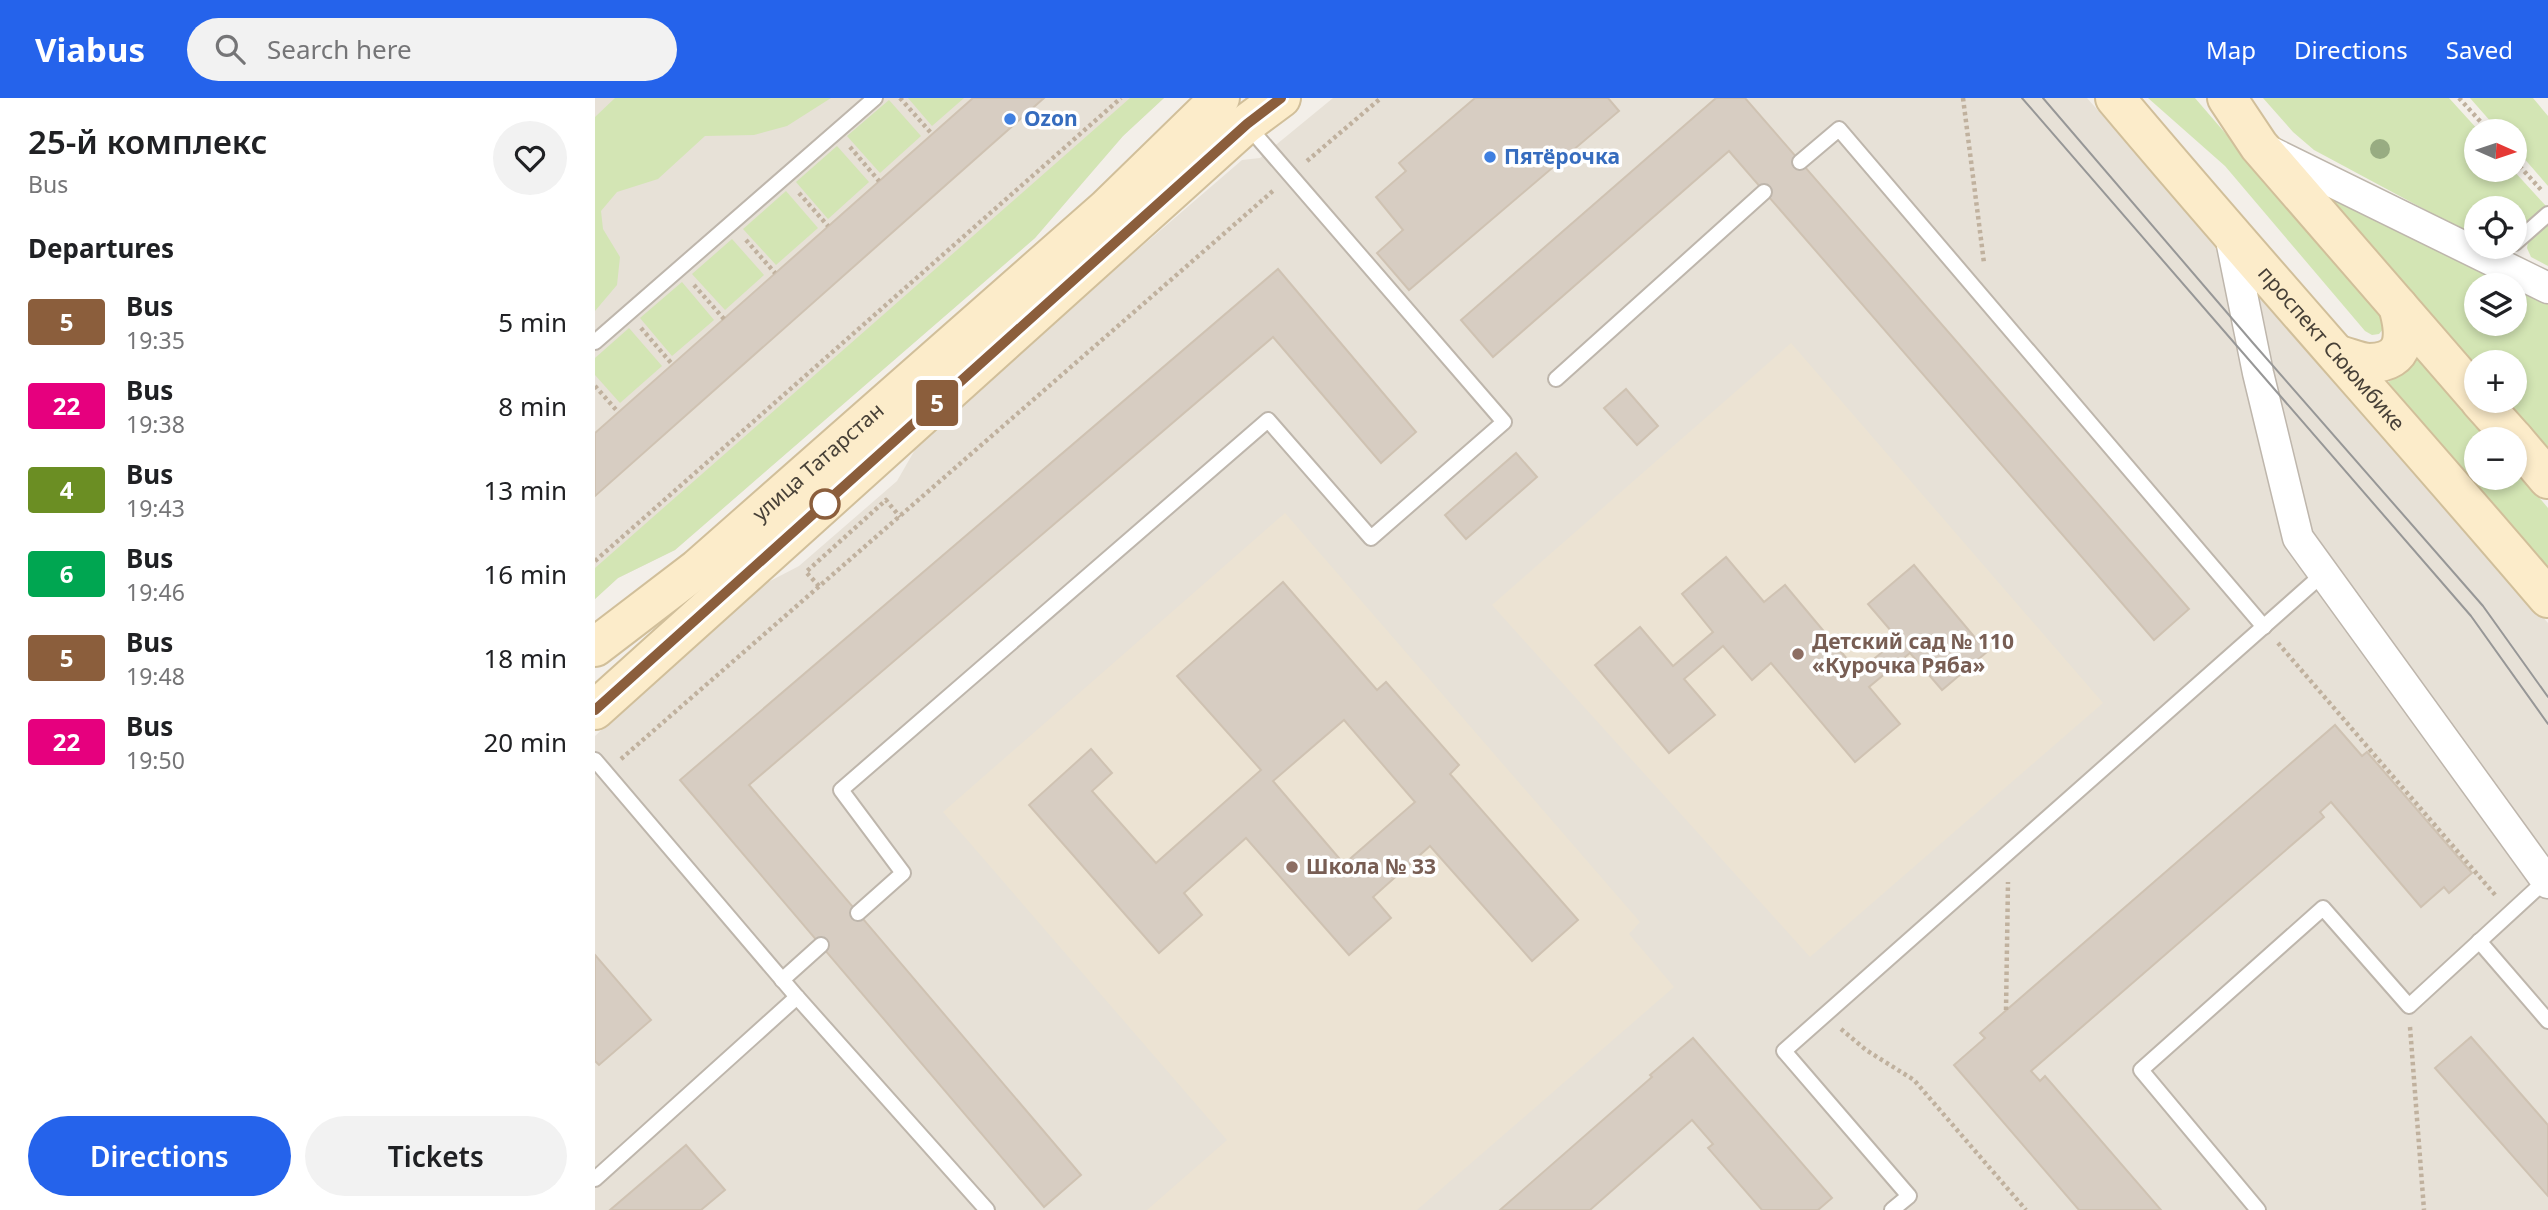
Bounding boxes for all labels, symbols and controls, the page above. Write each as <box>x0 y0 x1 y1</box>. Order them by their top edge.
search box <box>187 18 677 81</box>
text: Viabus <box>35 27 145 72</box>
icon: search <box>211 30 249 68</box>
text: Search here <box>267 31 412 67</box>
text: Map <box>2206 33 2256 66</box>
text: Directions <box>2294 33 2408 66</box>
text: Saved <box>2446 33 2513 66</box>
place label: Ozon <box>1024 104 1078 132</box>
marker: Ozon <box>1002 111 1018 127</box>
text: 25-й комплекс <box>28 119 267 164</box>
north arrow <box>2464 119 2527 182</box>
map controls <box>2464 119 2527 490</box>
button: heart <box>493 121 567 195</box>
place label: Пятёрочка <box>1504 142 1620 170</box>
marker: Пятёрочка <box>1482 149 1498 165</box>
text: Bus <box>28 168 68 200</box>
button: locate <box>2464 196 2527 259</box>
text: Departures <box>28 230 174 266</box>
street label: проспект Сююмбике <box>2252 260 2412 436</box>
button: layers <box>2464 273 2527 336</box>
text: Bus <box>126 288 173 324</box>
text: 5 min <box>498 304 567 340</box>
text: 5 <box>60 305 73 338</box>
text: 19:35 <box>126 324 185 356</box>
button: + <box>2464 350 2527 413</box>
text: Bus <box>126 372 173 408</box>
line badge: 5 <box>914 380 960 426</box>
text: 5 <box>930 386 944 419</box>
text: 8 min <box>498 388 567 424</box>
text: 22 <box>53 389 80 422</box>
street label: улица Татарстан <box>746 396 889 527</box>
text: 19:38 <box>126 408 185 440</box>
button: − <box>2464 427 2527 490</box>
text: Bus <box>126 456 173 492</box>
text: 13 min <box>483 472 567 508</box>
text: 4 <box>60 473 73 506</box>
unlabelled marker <box>810 489 840 519</box>
text: 19:43 <box>126 492 185 524</box>
text: Bus <box>126 540 173 576</box>
text: 16 min <box>483 556 567 592</box>
text: 6 <box>60 557 73 590</box>
text: 19:46 <box>126 576 185 608</box>
text: Bus <box>126 624 173 660</box>
place label: Детский сад № 110 «Курочка Ряба» <box>1812 627 2014 679</box>
text: 18 min <box>483 640 567 676</box>
text: 5 <box>60 641 73 674</box>
marker: Детский сад № 110 «Курочка Ряба» <box>1790 646 1806 662</box>
text: 19:48 <box>126 660 185 692</box>
text: Bus <box>126 708 173 744</box>
text: 20 min <box>483 724 567 760</box>
text: 22 <box>53 725 80 758</box>
text: 19:50 <box>126 744 185 776</box>
place label: Школа № 33 <box>1306 852 1436 880</box>
marker: Школа № 33 <box>1284 859 1300 875</box>
button: Directions <box>28 1116 291 1196</box>
button: Tickets <box>305 1116 567 1196</box>

